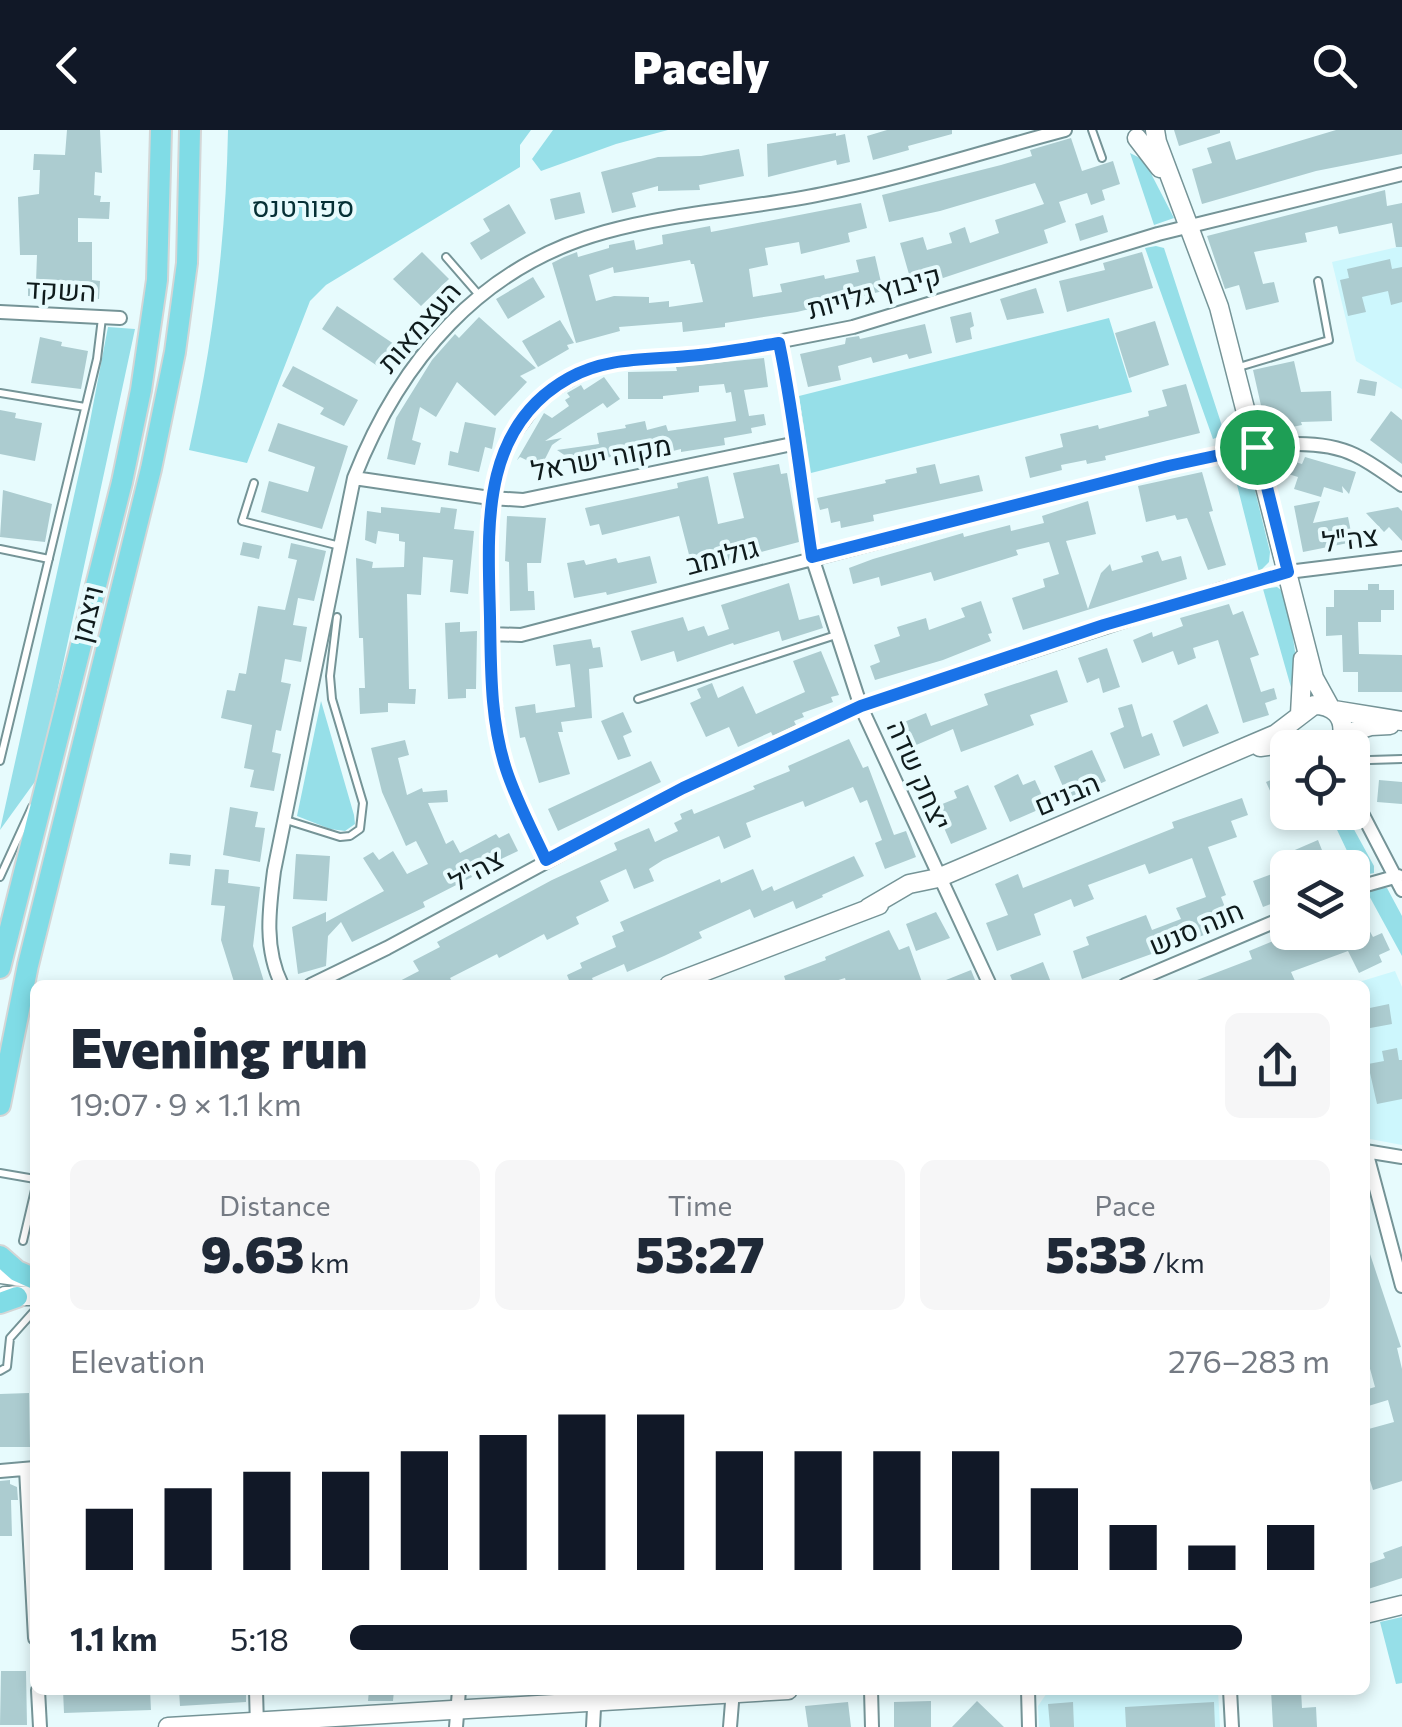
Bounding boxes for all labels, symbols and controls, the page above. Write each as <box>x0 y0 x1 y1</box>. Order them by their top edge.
icon: back <box>40 38 95 93</box>
text: Pacely <box>633 38 769 93</box>
icon: search <box>1307 38 1362 93</box>
park label: ספורטנס <box>252 189 354 223</box>
street label: קיבוץ גלויות <box>803 257 944 325</box>
street label: השקד <box>25 270 97 308</box>
street label: העצמאות <box>370 274 467 379</box>
pin <box>1215 405 1300 490</box>
icon: arrive <box>1230 420 1285 475</box>
street label: מקוה ישראל <box>528 427 674 487</box>
street label: צה"ל <box>1320 518 1380 558</box>
street label: גולומב <box>681 529 762 581</box>
street label: ויצמן <box>63 582 110 646</box>
street label: יצחק שדה <box>881 714 959 835</box>
map controls <box>1270 730 1370 950</box>
button: locate <box>1270 730 1370 830</box>
street label: הבנים <box>1029 764 1104 822</box>
street label: צה"ל <box>443 841 508 898</box>
button: layers <box>1270 850 1370 950</box>
street label: חנה סנש <box>1143 892 1248 962</box>
text: Evening run <box>70 1012 368 1079</box>
button: share <box>1225 1013 1330 1118</box>
text: 19:07 · 9 × 1.1 km <box>70 1083 302 1123</box>
text: Distance <box>219 1188 331 1222</box>
text: Time <box>668 1188 732 1222</box>
text: Pace <box>1095 1188 1155 1222</box>
text: 9.63 <box>200 1222 305 1283</box>
text: 53:27 <box>635 1222 765 1283</box>
text: 5:33 <box>1045 1222 1147 1283</box>
text: km <box>305 1245 350 1279</box>
text: /km <box>1147 1245 1205 1279</box>
text: Elevation <box>70 1340 205 1380</box>
text: 276–283 m <box>1168 1340 1330 1380</box>
text: 1.1 km <box>70 1618 157 1658</box>
text: 5:18 <box>230 1618 289 1658</box>

